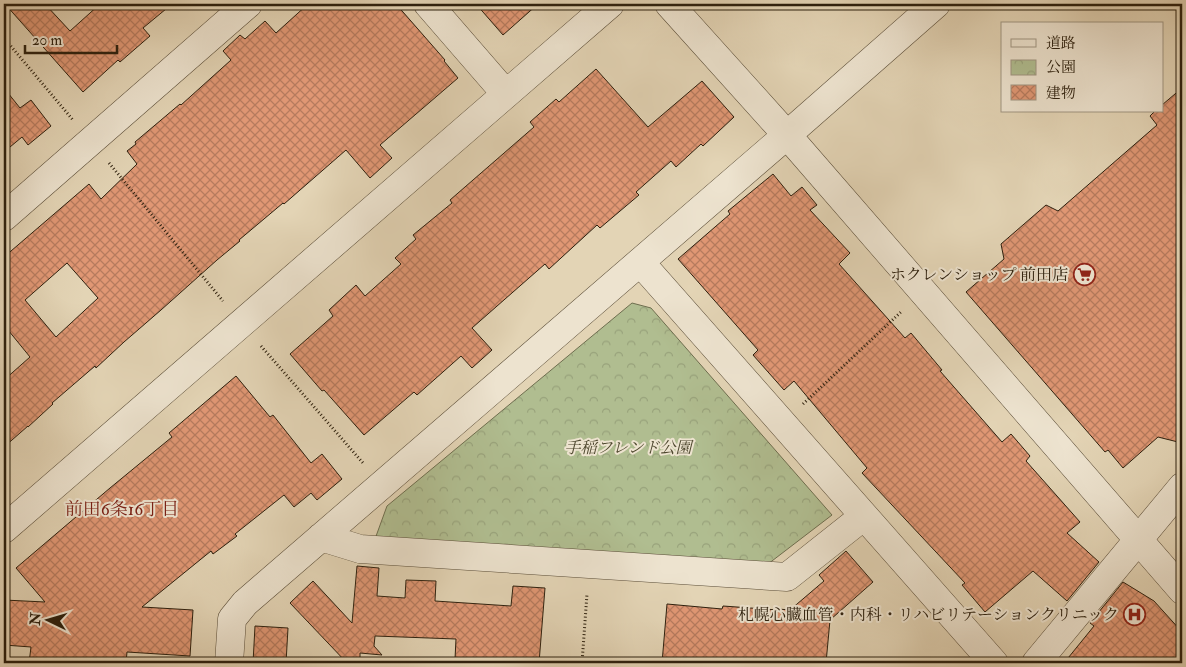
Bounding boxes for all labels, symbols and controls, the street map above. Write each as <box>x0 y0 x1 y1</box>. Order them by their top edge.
scale bar <box>25 22 118 54</box>
legend <box>1001 22 1164 112</box>
text: 20 m <box>32 31 62 50</box>
text: 道路 <box>1046 34 1076 53</box>
text: 公園 <box>1046 58 1076 77</box>
text: 建物 <box>1046 84 1076 103</box>
supermarket icon: ホクレンショップ 前田店 <box>1072 262 1096 286</box>
place label: ホクレンショップ 前田店 <box>890 265 1068 285</box>
park label: 手稲フレンド公園 <box>565 438 694 458</box>
district label: 前田6条16丁目 <box>65 498 179 521</box>
north arrow <box>22 594 72 644</box>
hospital icon: 札幌心臓血管・内科・リハビリテーションクリニック <box>1123 602 1147 626</box>
place label: 札幌心臓血管・内科・リハビリテーションクリニック <box>738 605 1119 625</box>
text: N <box>26 611 45 627</box>

